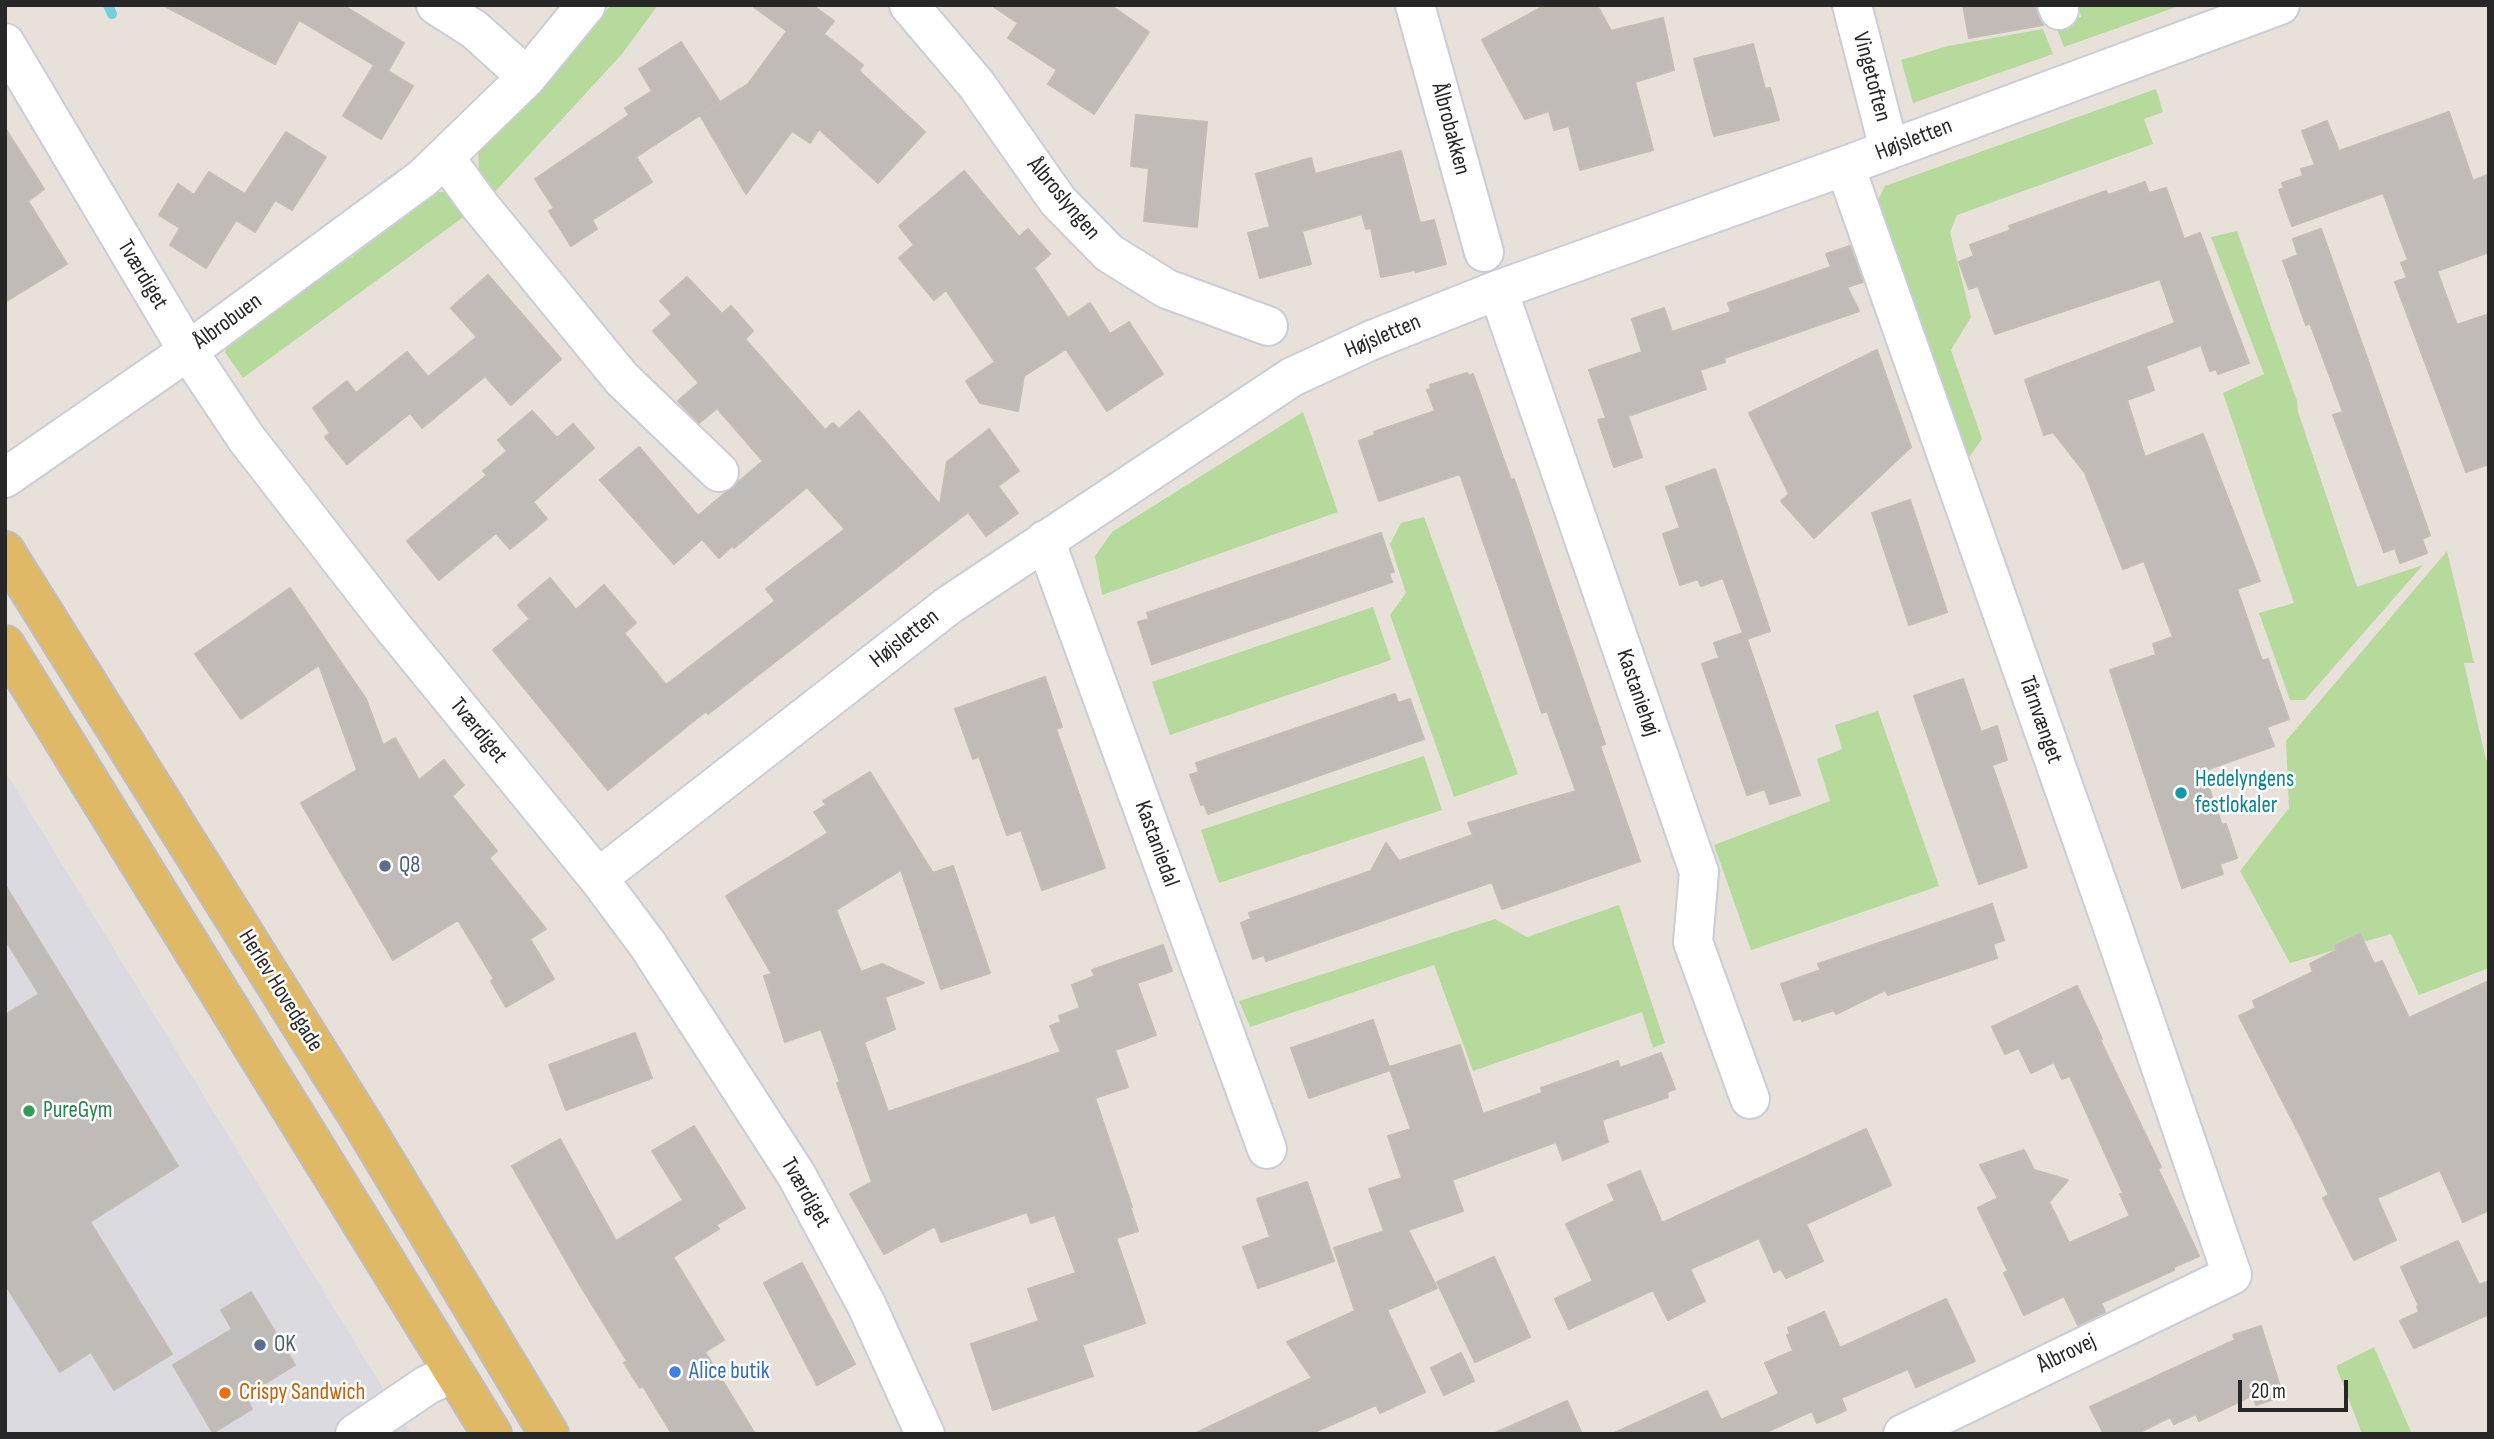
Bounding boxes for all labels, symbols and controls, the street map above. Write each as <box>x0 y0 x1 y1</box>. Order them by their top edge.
street label: Vingetoften <box>1846 29 1896 125</box>
street label: Ålbrobakken <box>1424 80 1476 178</box>
street label: Højsletten <box>1872 113 1956 167</box>
street label: Ålbroslyngen <box>1021 152 1105 246</box>
street label: Tværdiget <box>111 235 173 315</box>
street label: Ålbrobuen <box>188 288 268 356</box>
street label: Højsletten <box>1341 309 1425 365</box>
street label: Højsletten <box>865 604 945 674</box>
street label: Kastaniehøj <box>1609 646 1665 740</box>
street label: Tårnvænget <box>2012 673 2068 767</box>
street label: Tværdiget <box>443 693 513 769</box>
place label: Hedelyngens festlokaler <box>2195 766 2294 820</box>
marker: Hedelyngens festlokaler <box>2173 785 2189 801</box>
street label: Kastaniedal <box>1128 797 1184 891</box>
place label: Q8 <box>399 852 420 880</box>
marker: Q8 <box>377 858 393 874</box>
street label: Herlev Hovedgade <box>232 925 328 1057</box>
place label: PureGym <box>43 1097 113 1125</box>
marker: PureGym <box>21 1103 37 1119</box>
street label: Tværdiget <box>774 1153 836 1233</box>
street label: Ålbrovej <box>2033 1328 2101 1380</box>
place label: OK <box>274 1331 296 1359</box>
marker: OK <box>252 1337 268 1353</box>
place label: Alice butik <box>689 1358 769 1386</box>
marker: Alice butik <box>667 1364 683 1380</box>
scale bar <box>2242 1366 2352 1410</box>
place label: Crispy Sandwich <box>239 1379 365 1407</box>
text: 20 m <box>2251 1379 2286 1404</box>
marker: Crispy Sandwich <box>217 1385 233 1401</box>

